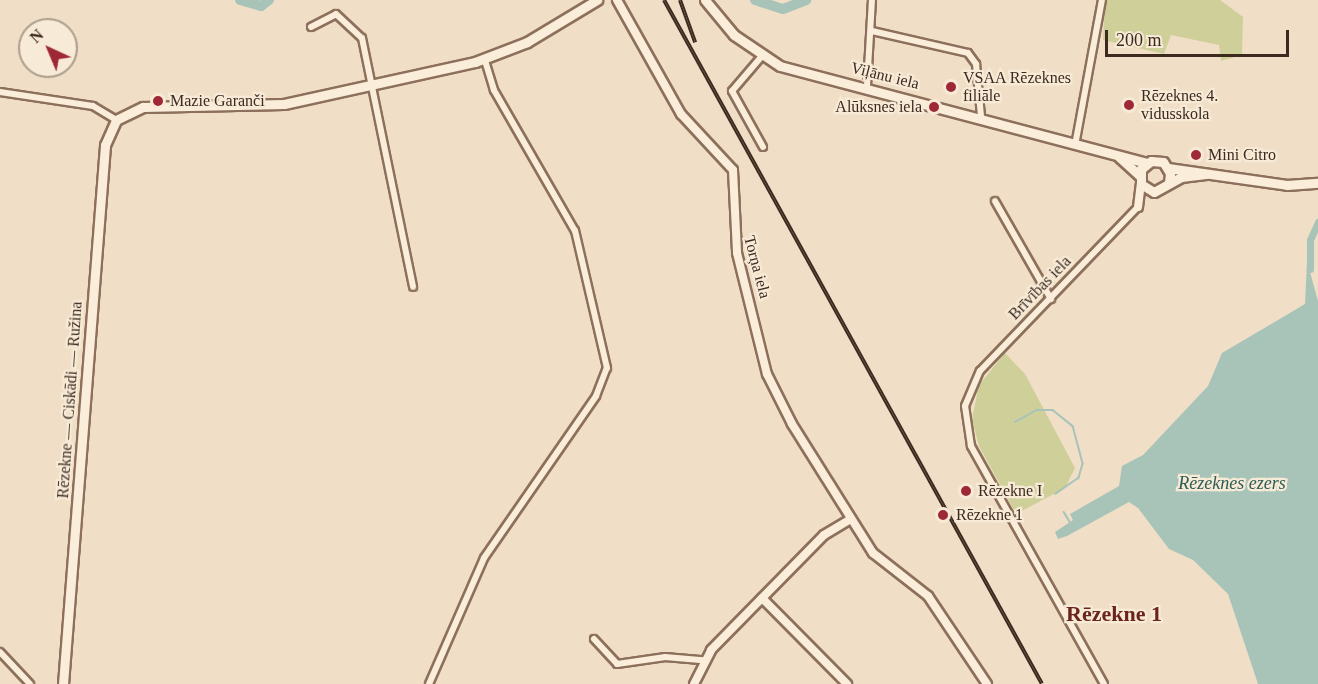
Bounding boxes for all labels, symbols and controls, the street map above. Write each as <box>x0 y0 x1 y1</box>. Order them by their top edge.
north arrow <box>18 18 78 78</box>
scale bar <box>1108 18 1292 56</box>
text: N <box>26 26 47 46</box>
text: 200 m <box>1116 30 1162 50</box>
street label: Viļānu iela <box>849 58 921 94</box>
place label: VSAA Rēzeknes filiāle <box>963 68 1072 106</box>
marker: VSAA Rēzeknes filiāle <box>944 80 958 94</box>
place label: Rēzeknes 4. vidusskola <box>1141 86 1218 124</box>
place label: Mazie Garanči <box>170 91 265 111</box>
marker: Mazie Garanči <box>151 94 165 108</box>
place label: Alūksnes iela <box>835 97 922 117</box>
marker: Rēzeknes 4. vidusskola <box>1122 98 1136 112</box>
marker: Alūksnes iela <box>927 100 941 114</box>
place label: Mini Citro <box>1208 145 1276 165</box>
marker: Mini Citro <box>1189 148 1203 162</box>
street label: Torņa iela <box>739 234 775 300</box>
street label: Brīvības iela <box>1005 252 1075 324</box>
street label: Rēzekne — Ciskādi — Ružina <box>54 301 86 499</box>
water label: Rēzeknes ezers <box>1178 472 1286 494</box>
place label: Rēzekne I <box>978 481 1042 501</box>
marker: Rēzekne I <box>959 484 973 498</box>
place label: Rēzekne 1 <box>956 505 1023 525</box>
marker: Rēzekne 1 <box>934 506 952 524</box>
district label: Rēzekne 1 <box>1066 601 1162 627</box>

